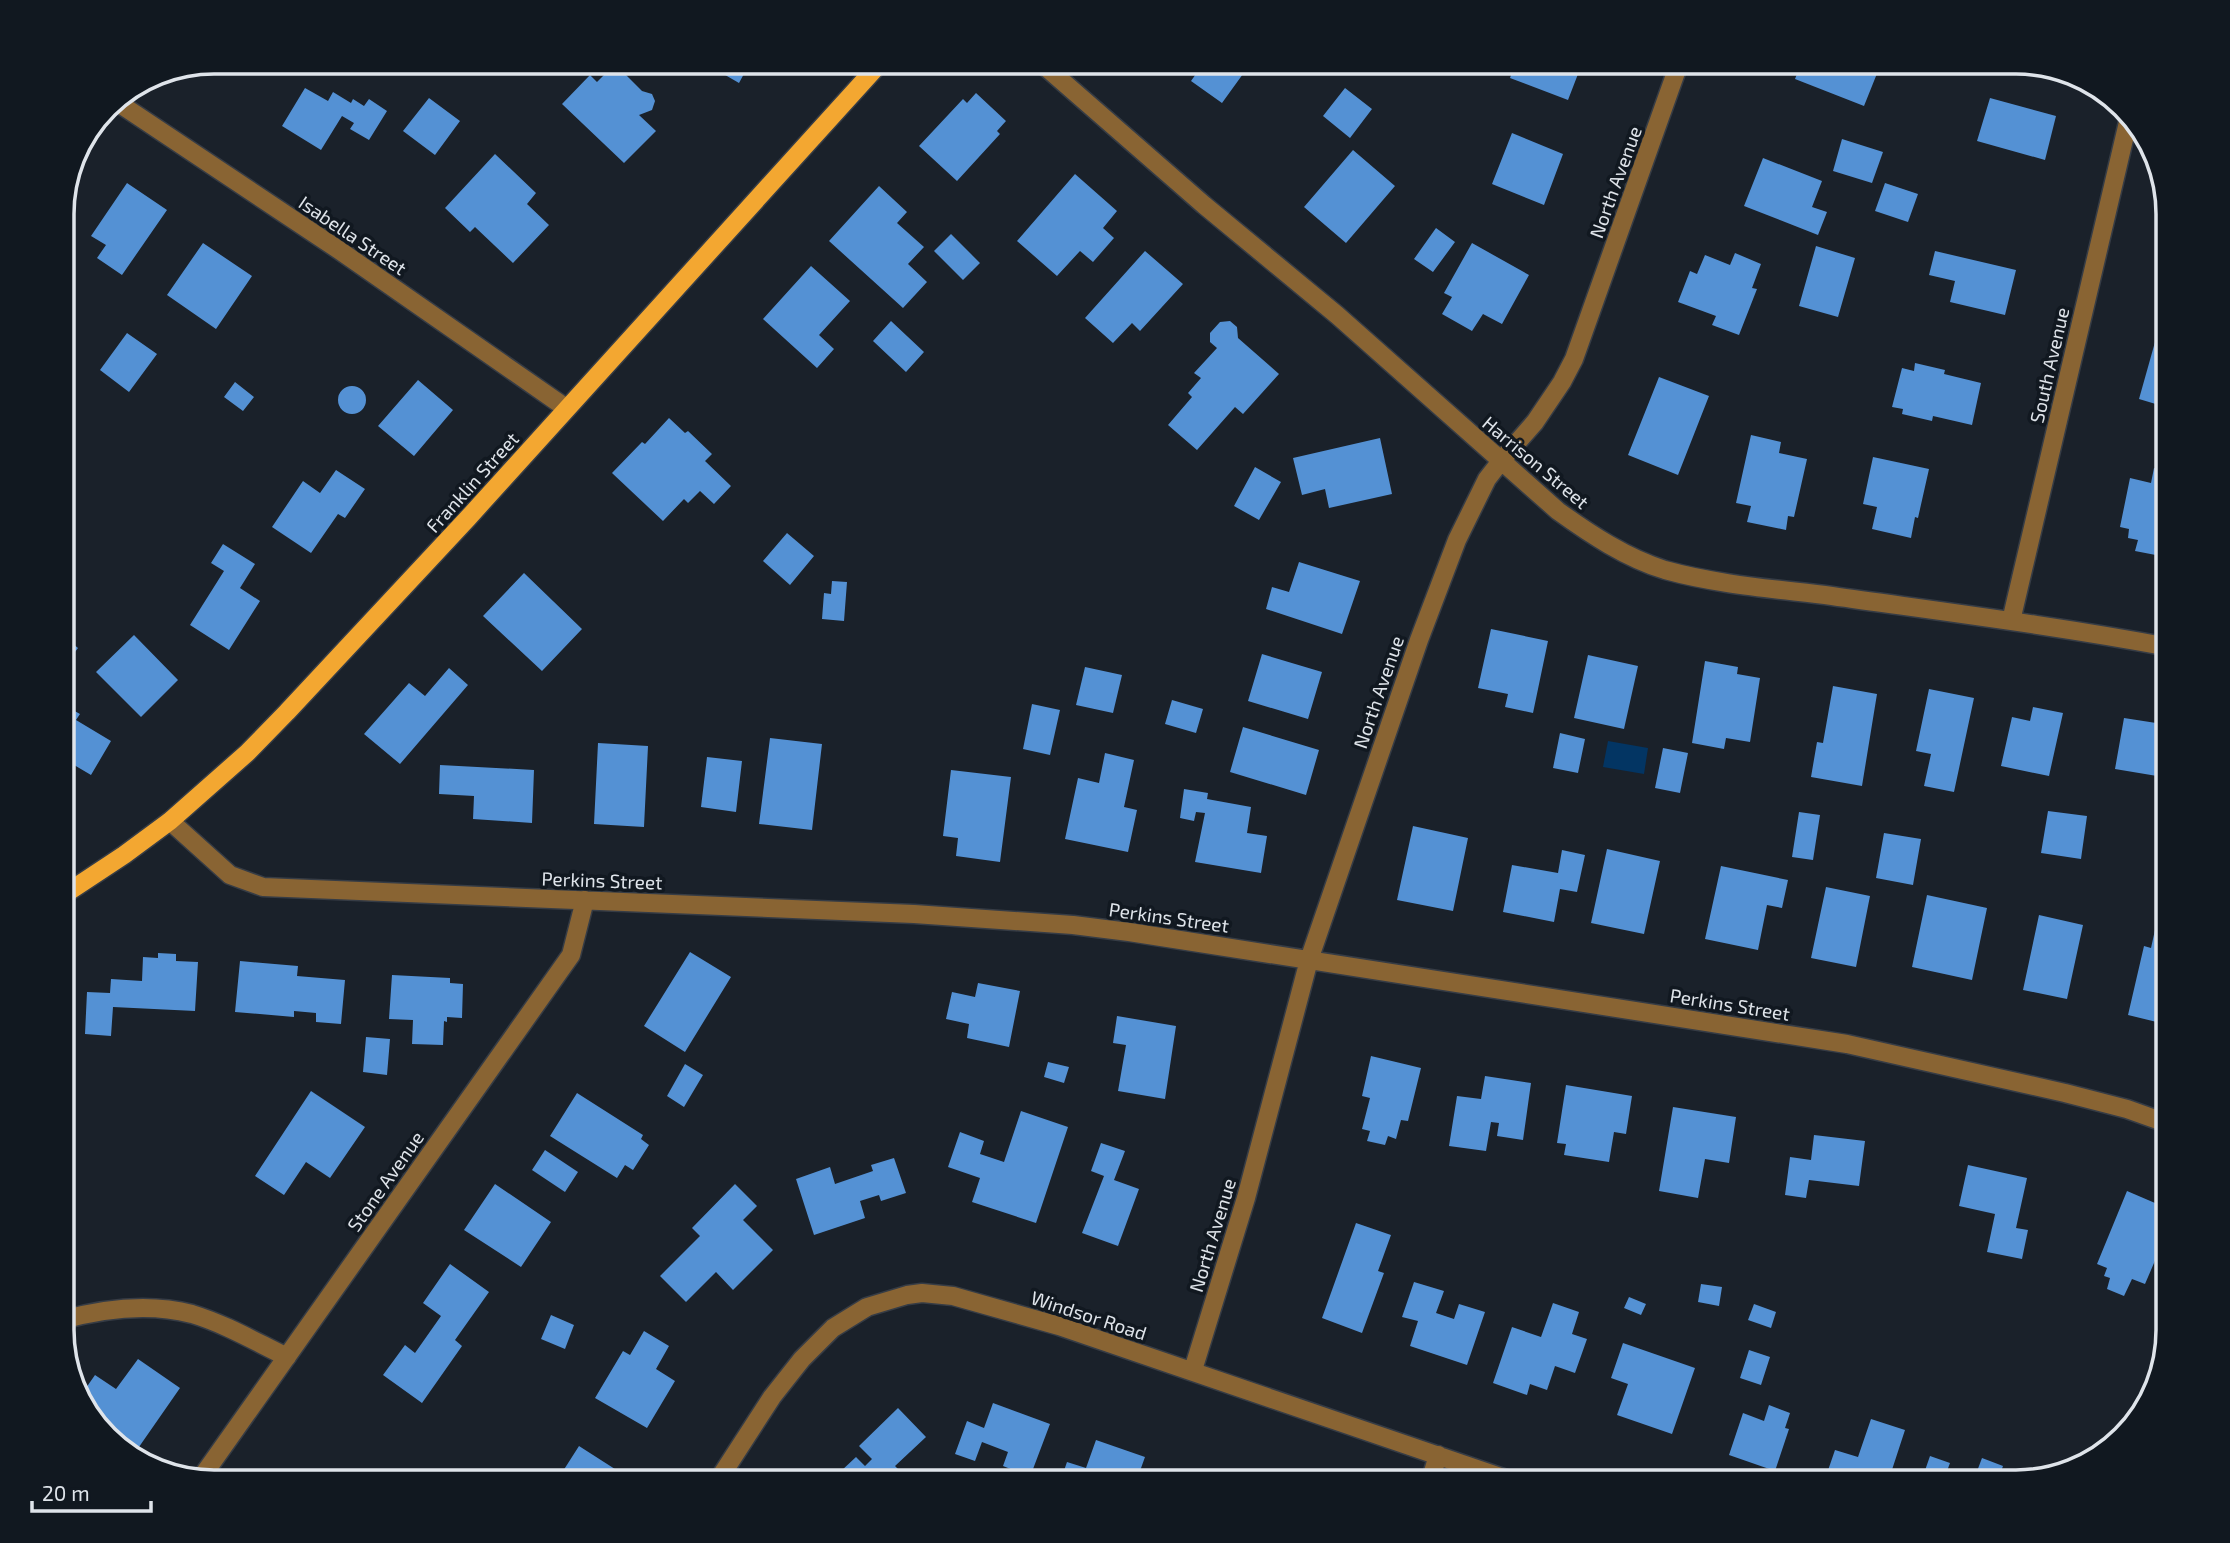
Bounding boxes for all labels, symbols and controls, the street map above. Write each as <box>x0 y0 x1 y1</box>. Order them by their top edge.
street label: North Avenue <box>1584 123 1646 241</box>
street label: Isabella Street <box>295 191 411 279</box>
street label: South Avenue <box>2025 305 2073 425</box>
street label: Harrison Street <box>1478 411 1594 513</box>
street label: Franklin Street <box>421 427 523 537</box>
street label: North Avenue <box>1348 633 1408 751</box>
street label: Perkins Street <box>541 866 663 894</box>
street label: Perkins Street <box>1107 897 1231 937</box>
street label: Perkins Street <box>1668 983 1792 1025</box>
street label: Stone Avenue <box>342 1126 428 1236</box>
street label: North Avenue <box>1184 1175 1240 1295</box>
street label: Windsor Road <box>1028 1285 1150 1345</box>
scale bar <box>32 1470 150 1514</box>
text: 20 m <box>42 1480 90 1505</box>

